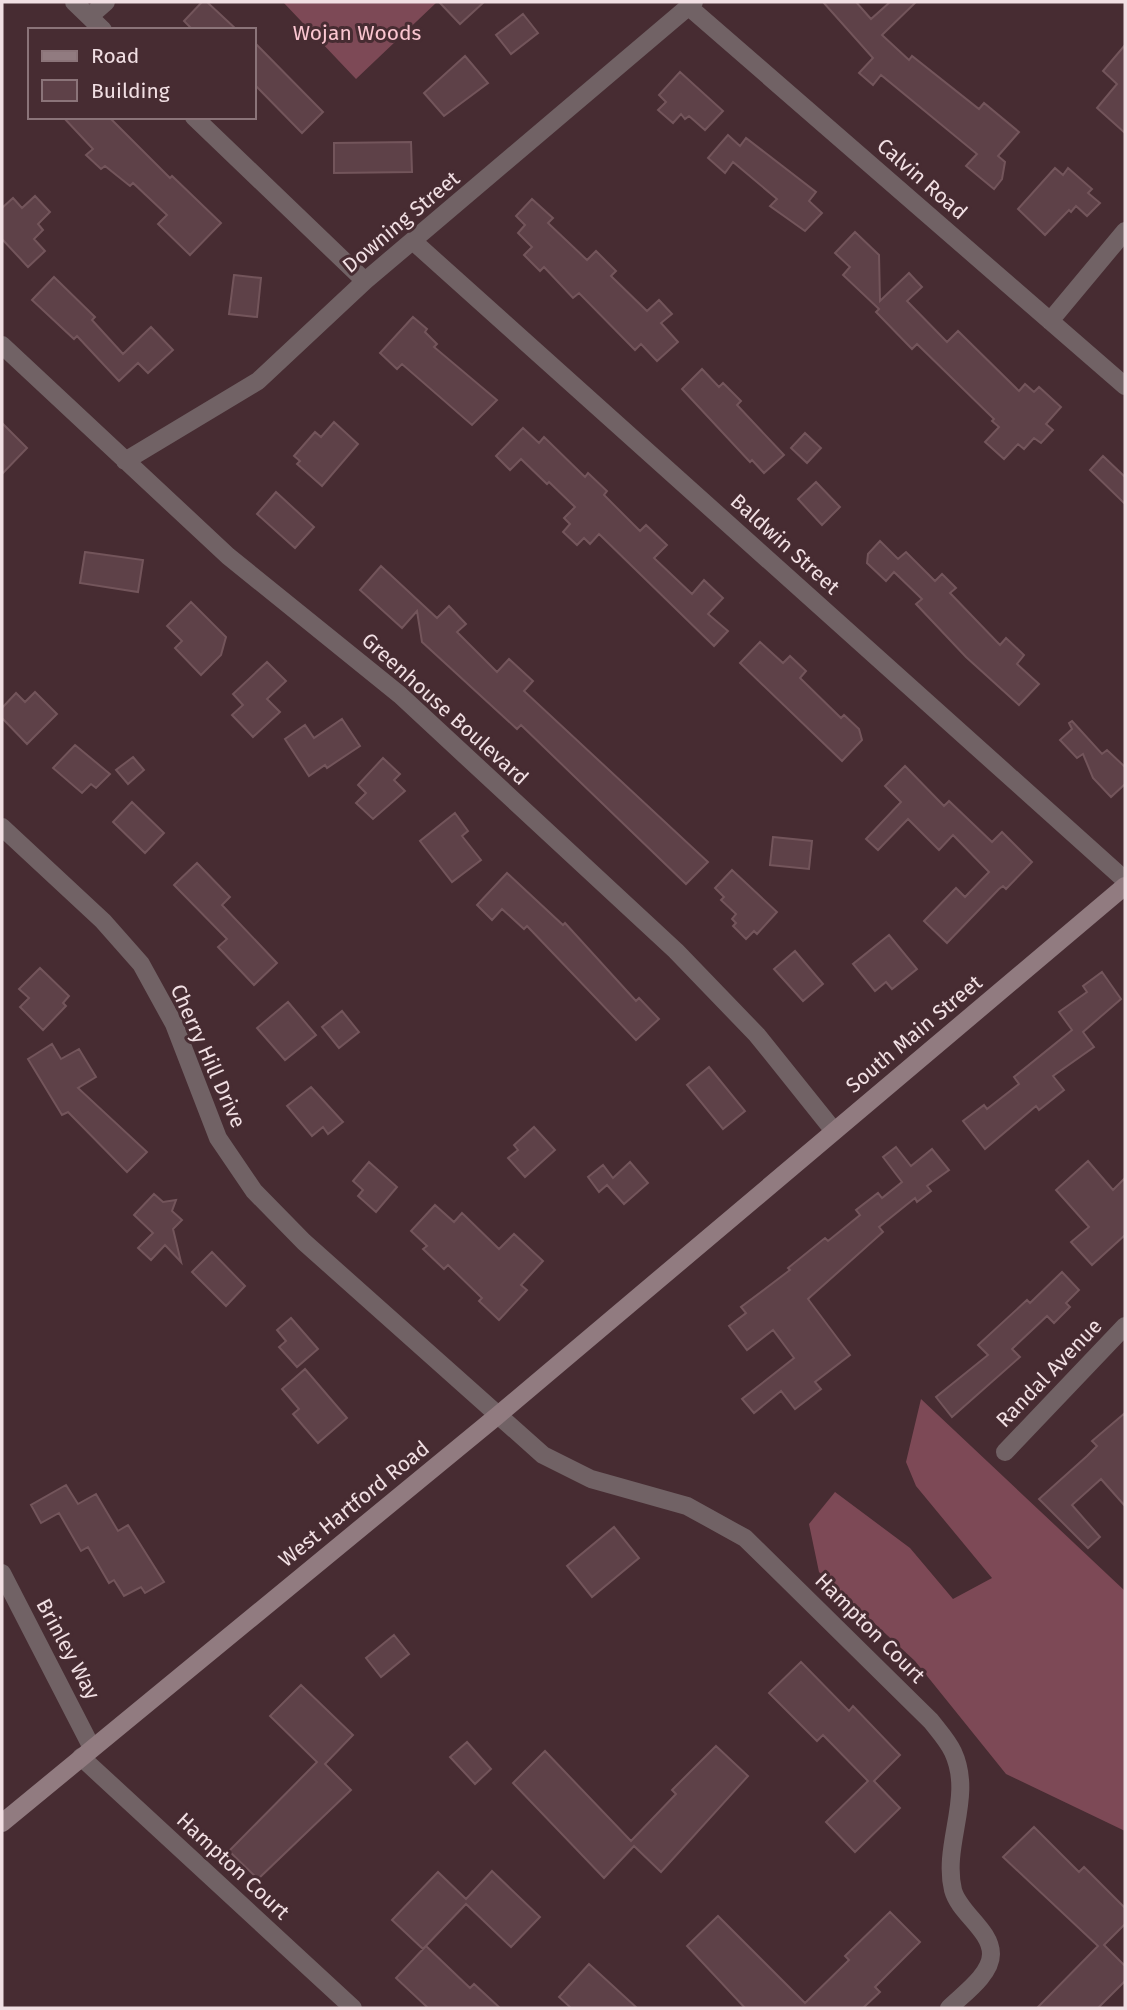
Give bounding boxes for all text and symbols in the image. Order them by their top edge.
park label: Wojan Woods [293,20,421,46]
legend [28,28,256,119]
text: Road [91,43,139,69]
text: Building [91,78,170,104]
street label: Calvin Road [871,133,973,225]
street label: Downing Street [337,165,465,279]
street label: Baldwin Street [725,488,845,600]
street label: Greenhouse Boulevard [356,627,534,791]
street label: South Main Street [841,969,988,1099]
street label: Cherry Hill Drive [165,980,251,1132]
street label: Randal Avenue [991,1313,1107,1433]
street label: West Hartford Road [274,1435,434,1573]
street label: Hampton Court [810,1568,931,1689]
street label: Brinley Way [31,1594,106,1704]
street label: Hampton Court [171,1807,295,1925]

